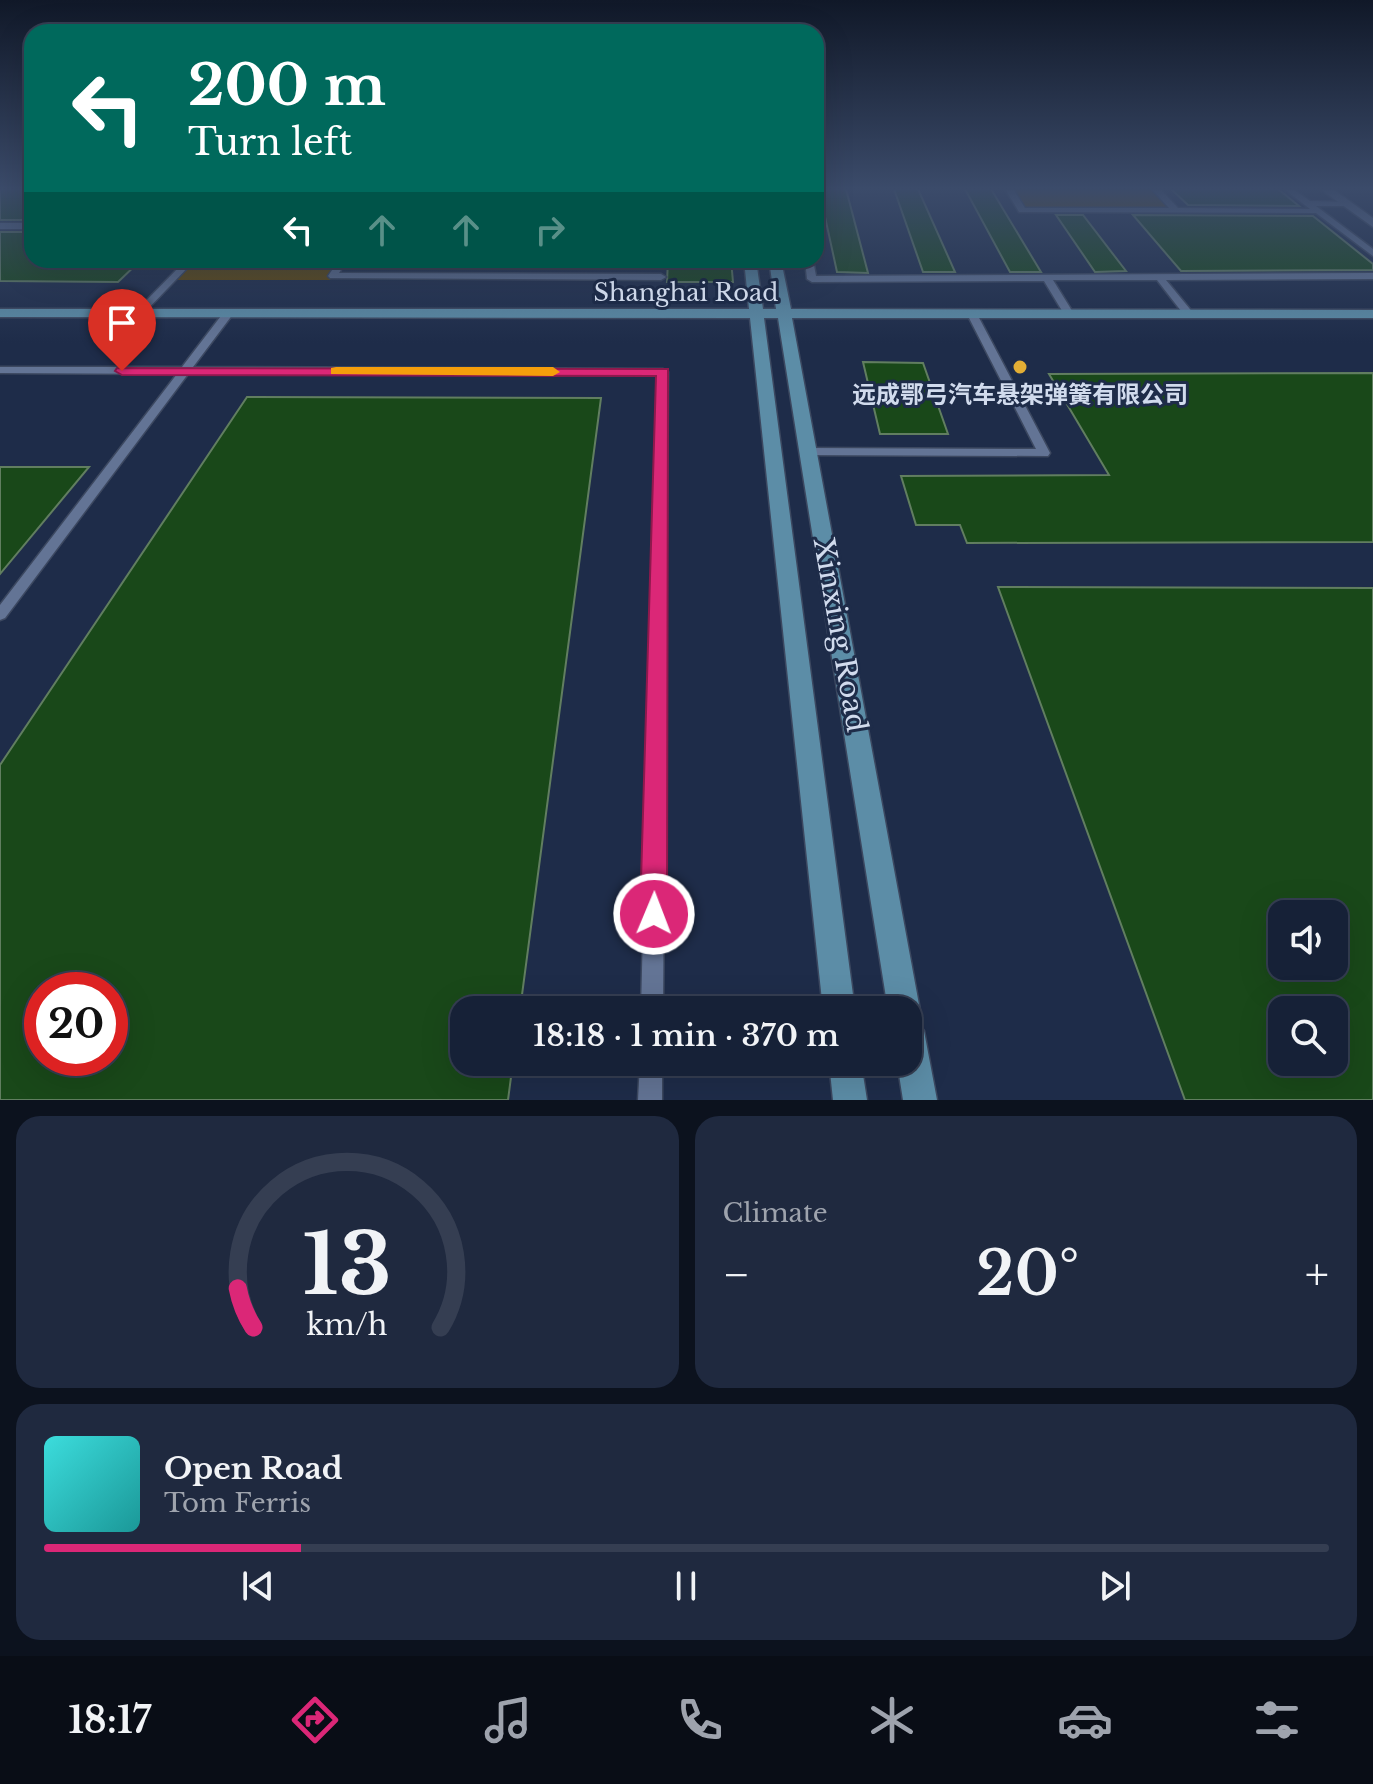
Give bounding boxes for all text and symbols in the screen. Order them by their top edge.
text: 200 m [188,51,386,120]
icon: left [56,56,160,160]
text: Turn left [188,120,352,165]
icon: left [276,208,320,252]
icon: ahead [360,208,404,252]
icon: ahead [444,208,488,252]
icon: right [528,208,572,252]
street label: Shanghai Road [594,278,778,307]
pin [88,289,156,371]
icon: arrive [100,301,144,345]
marker: 远成鄂弓汽车悬架弹簧有限公司 [1011,358,1029,376]
place label: 远成鄂弓汽车悬架弹簧有限公司 [852,380,1188,409]
street label: Xinxing Road [806,535,874,735]
position arrow [612,872,696,956]
map controls [1268,900,1348,1076]
button: sound [1268,900,1348,980]
speed limit sign: 20 [24,972,128,1076]
button: search [1268,996,1348,1076]
text: 18:18 · 1 min · 370 m [533,1017,839,1054]
text: Climate [723,1197,828,1229]
text: 13 [303,1213,392,1316]
text: 20° [976,1237,1079,1311]
text: − [723,1247,750,1302]
text: + [1305,1247,1329,1302]
text: km/h [307,1307,388,1343]
text: Open Road [164,1450,343,1487]
text: Tom Ferris [164,1487,311,1519]
icon: previous [236,1564,280,1608]
icon: pause [664,1564,708,1608]
icon: next [1093,1564,1137,1608]
icon: directions [287,1692,343,1748]
icon: music [480,1692,536,1748]
icon: phone [672,1692,728,1748]
icon: climate [864,1692,920,1748]
icon: car [1057,1692,1113,1748]
icon: filters [1249,1692,1305,1748]
text: 18:17 [68,1698,151,1743]

